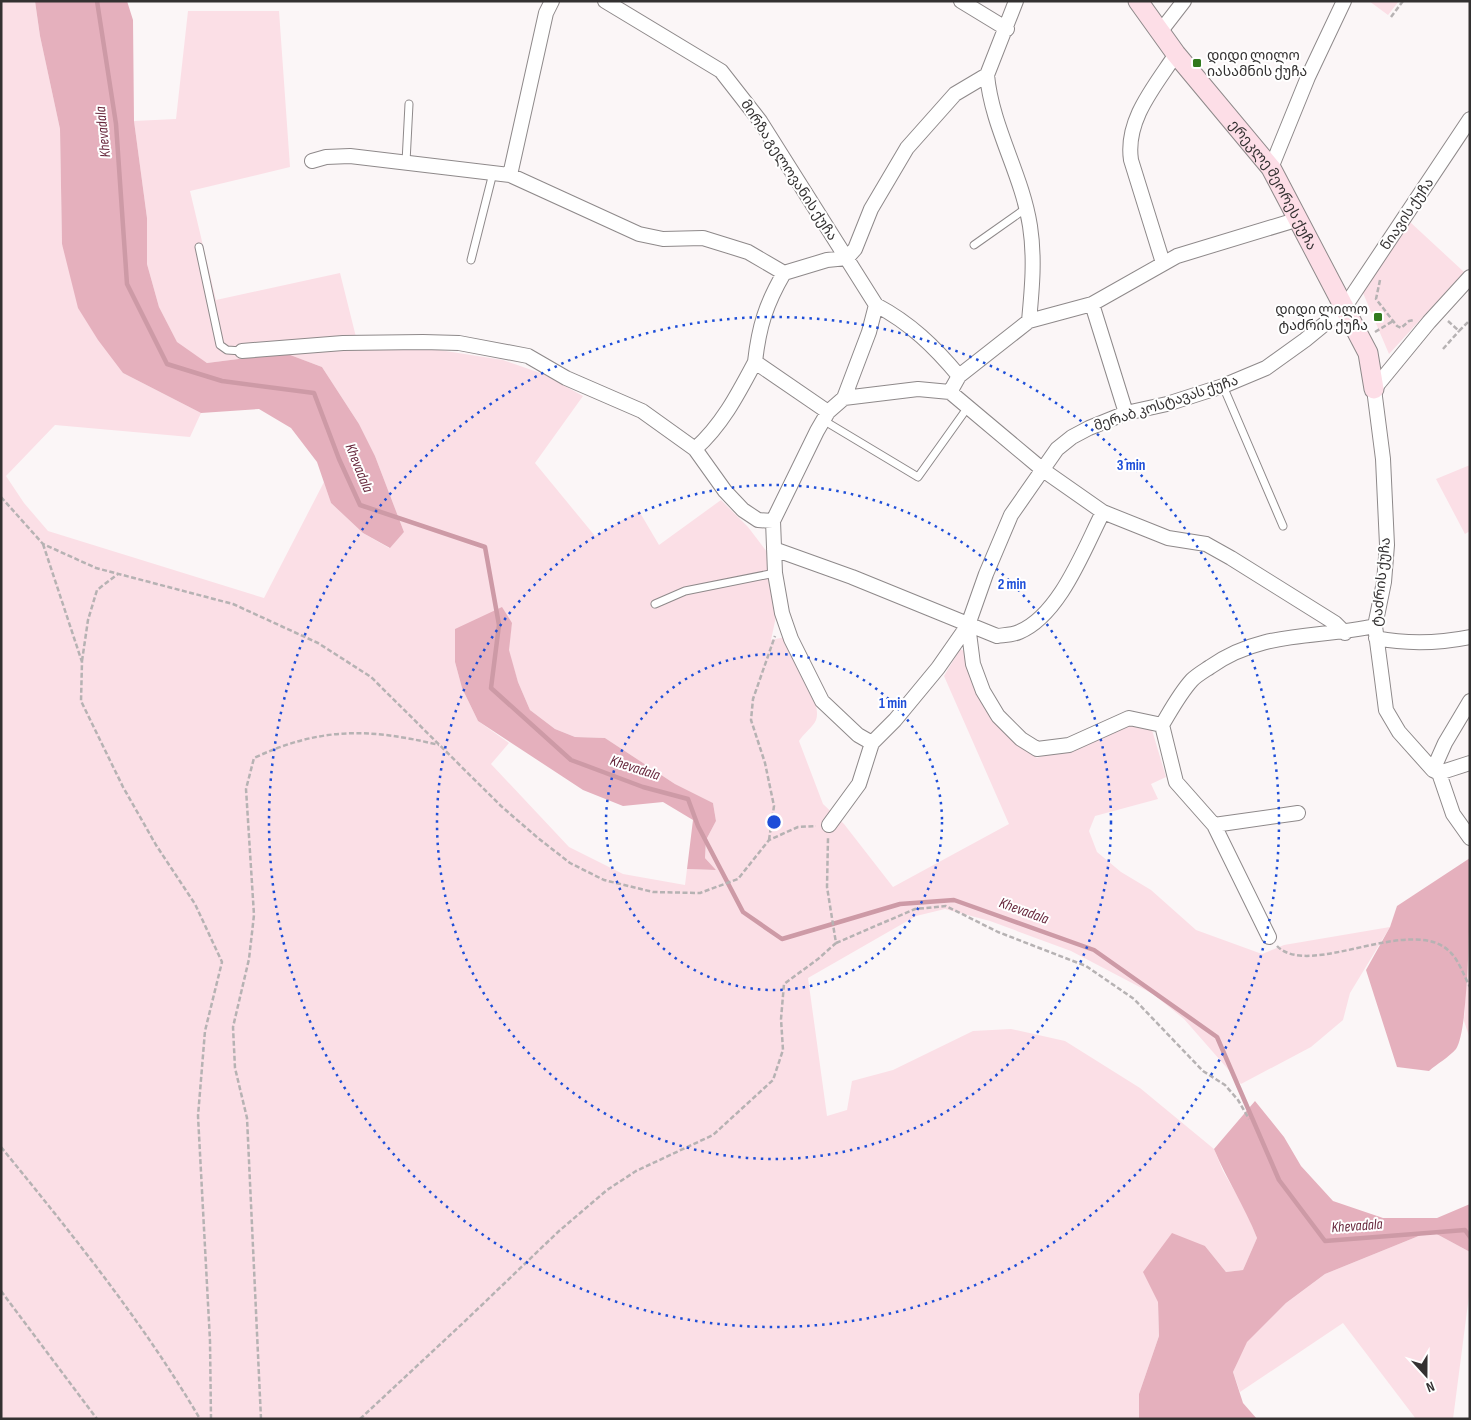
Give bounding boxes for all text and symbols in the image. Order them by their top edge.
place label: დიდი ლილო იასამნის ქუჩა [1207,47,1307,80]
marker: დიდი ლილო იასამნის ქუჩა [1191,57,1203,69]
street label: მირზა გელოვანის ქუჩა [737,96,841,244]
water label: Khevadala [91,105,115,159]
street label: ერეკლე მეორეს ქუჩა [1226,116,1321,253]
street label: ნიავის ქუჩა [1377,175,1437,253]
place label: დიდი ლილო ტაძრის ქუჩა [1275,301,1368,334]
marker: დიდი ლილო ტაძრის ქუჩა [1372,311,1384,323]
street label: მერაბ კოსტავას ქუჩა [1092,372,1240,434]
water label: Khevadala [341,441,377,495]
text: 3 min [1117,456,1145,475]
street label: ტაძრის ქუჩა [1368,537,1394,627]
text: 2 min [998,575,1026,594]
text: 1 min [879,694,907,713]
water label: Khevadala [608,751,662,785]
centre of rings [765,813,783,831]
water label: Khevadala [997,893,1051,929]
water label: Khevadala [1331,1215,1383,1237]
north arrow [1401,1350,1451,1400]
text: N [1424,1377,1437,1396]

